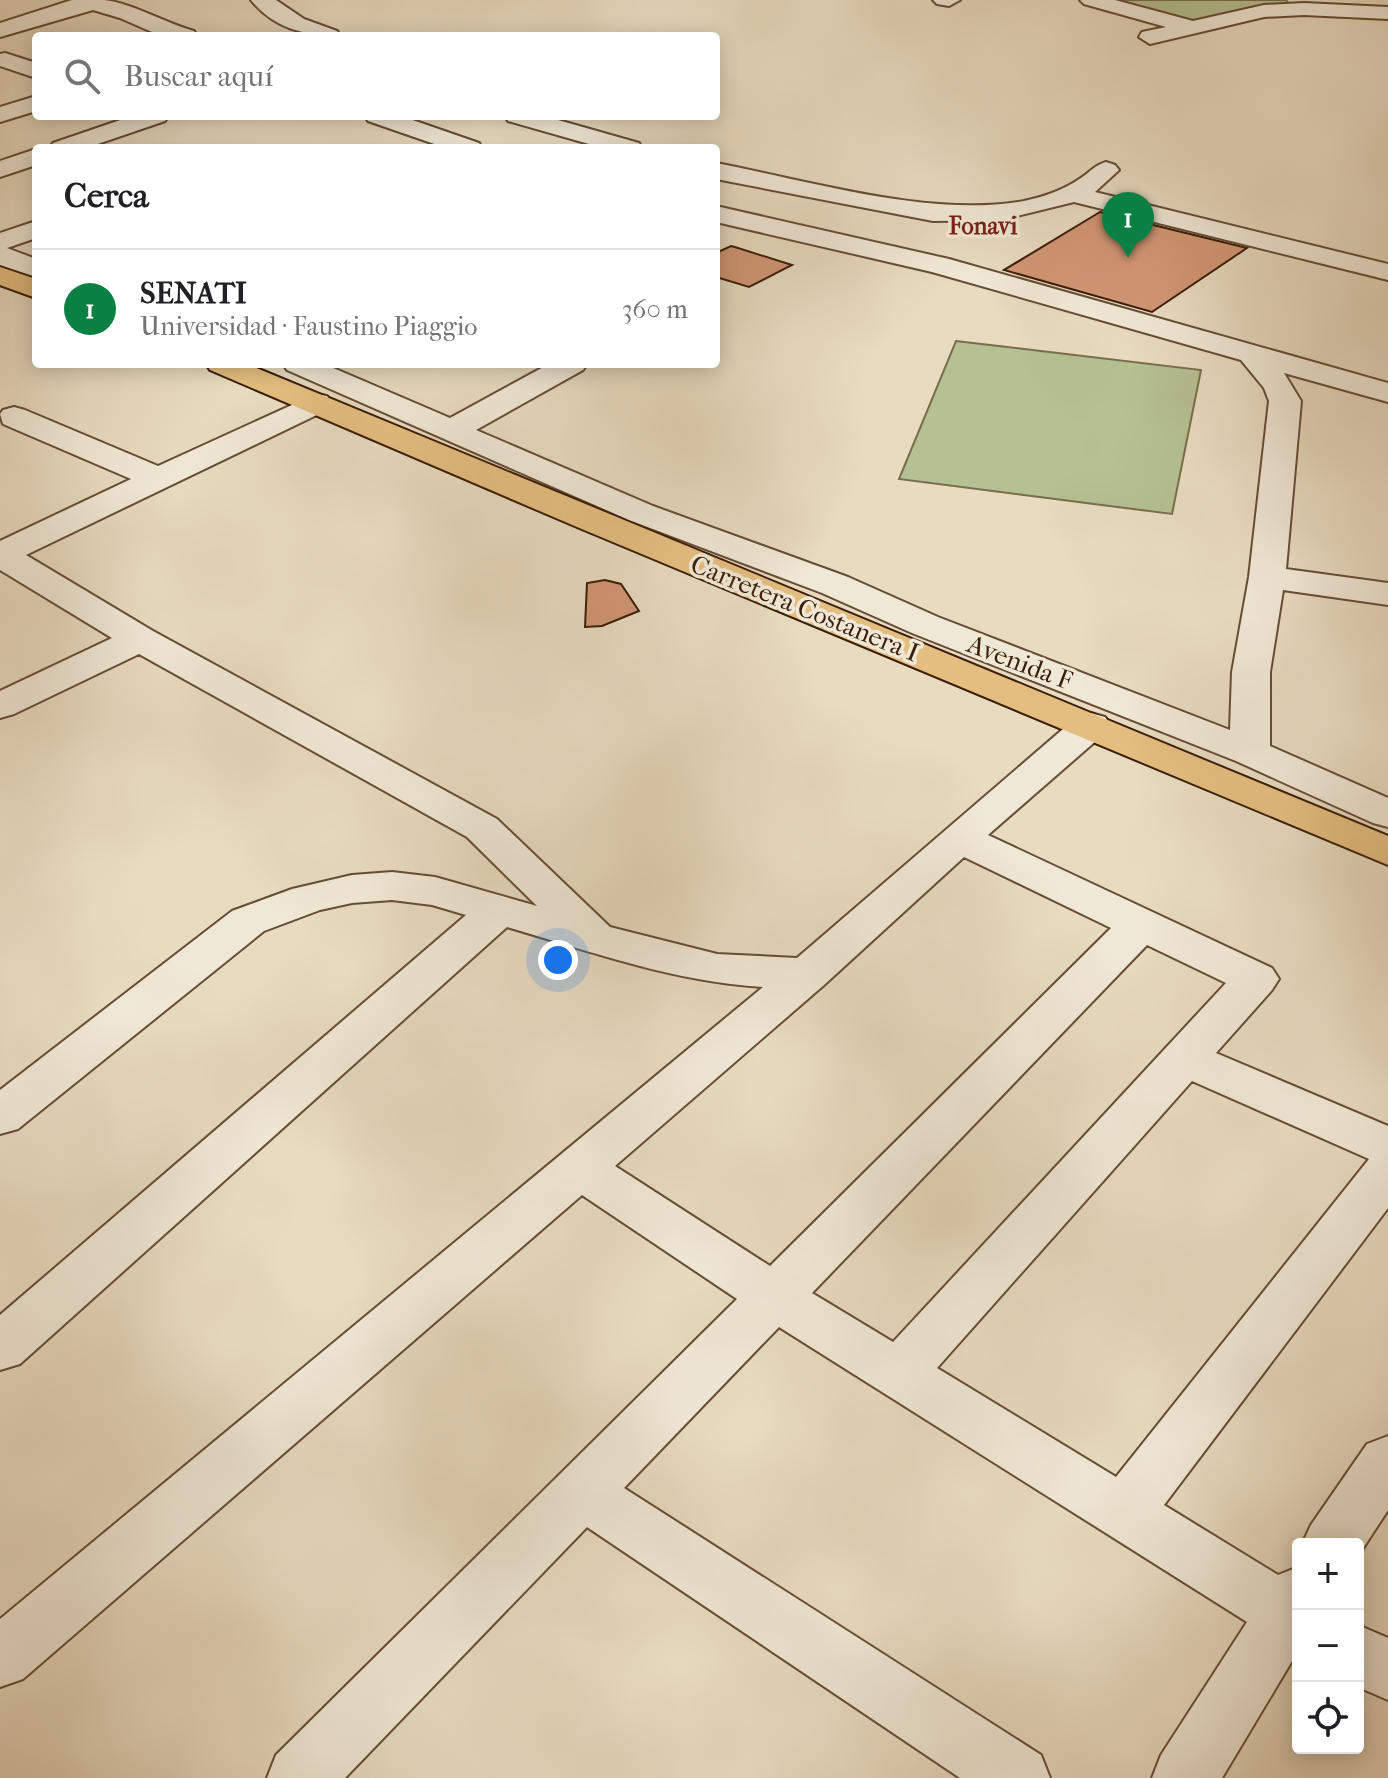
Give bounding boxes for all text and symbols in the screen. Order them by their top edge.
search box [32,32,720,120]
icon: search [60,54,104,98]
text: Buscar aquí [124,59,273,94]
text: Cerca [64,176,149,216]
pin: 1 [1102,192,1154,258]
district label: Fonavi [948,212,1018,240]
text: SENATI [140,276,247,311]
text: 1 [85,294,95,325]
text: 360 m [622,294,688,325]
text: Universidad · Faustino Piaggio [140,311,478,342]
street label: Carretera Costanera I [686,549,923,668]
street label: Avenida F [962,628,1077,697]
your location [538,940,578,980]
map controls [1292,1538,1364,1754]
button: + [1292,1538,1364,1610]
button: − [1292,1610,1364,1682]
button: locate [1292,1682,1364,1754]

